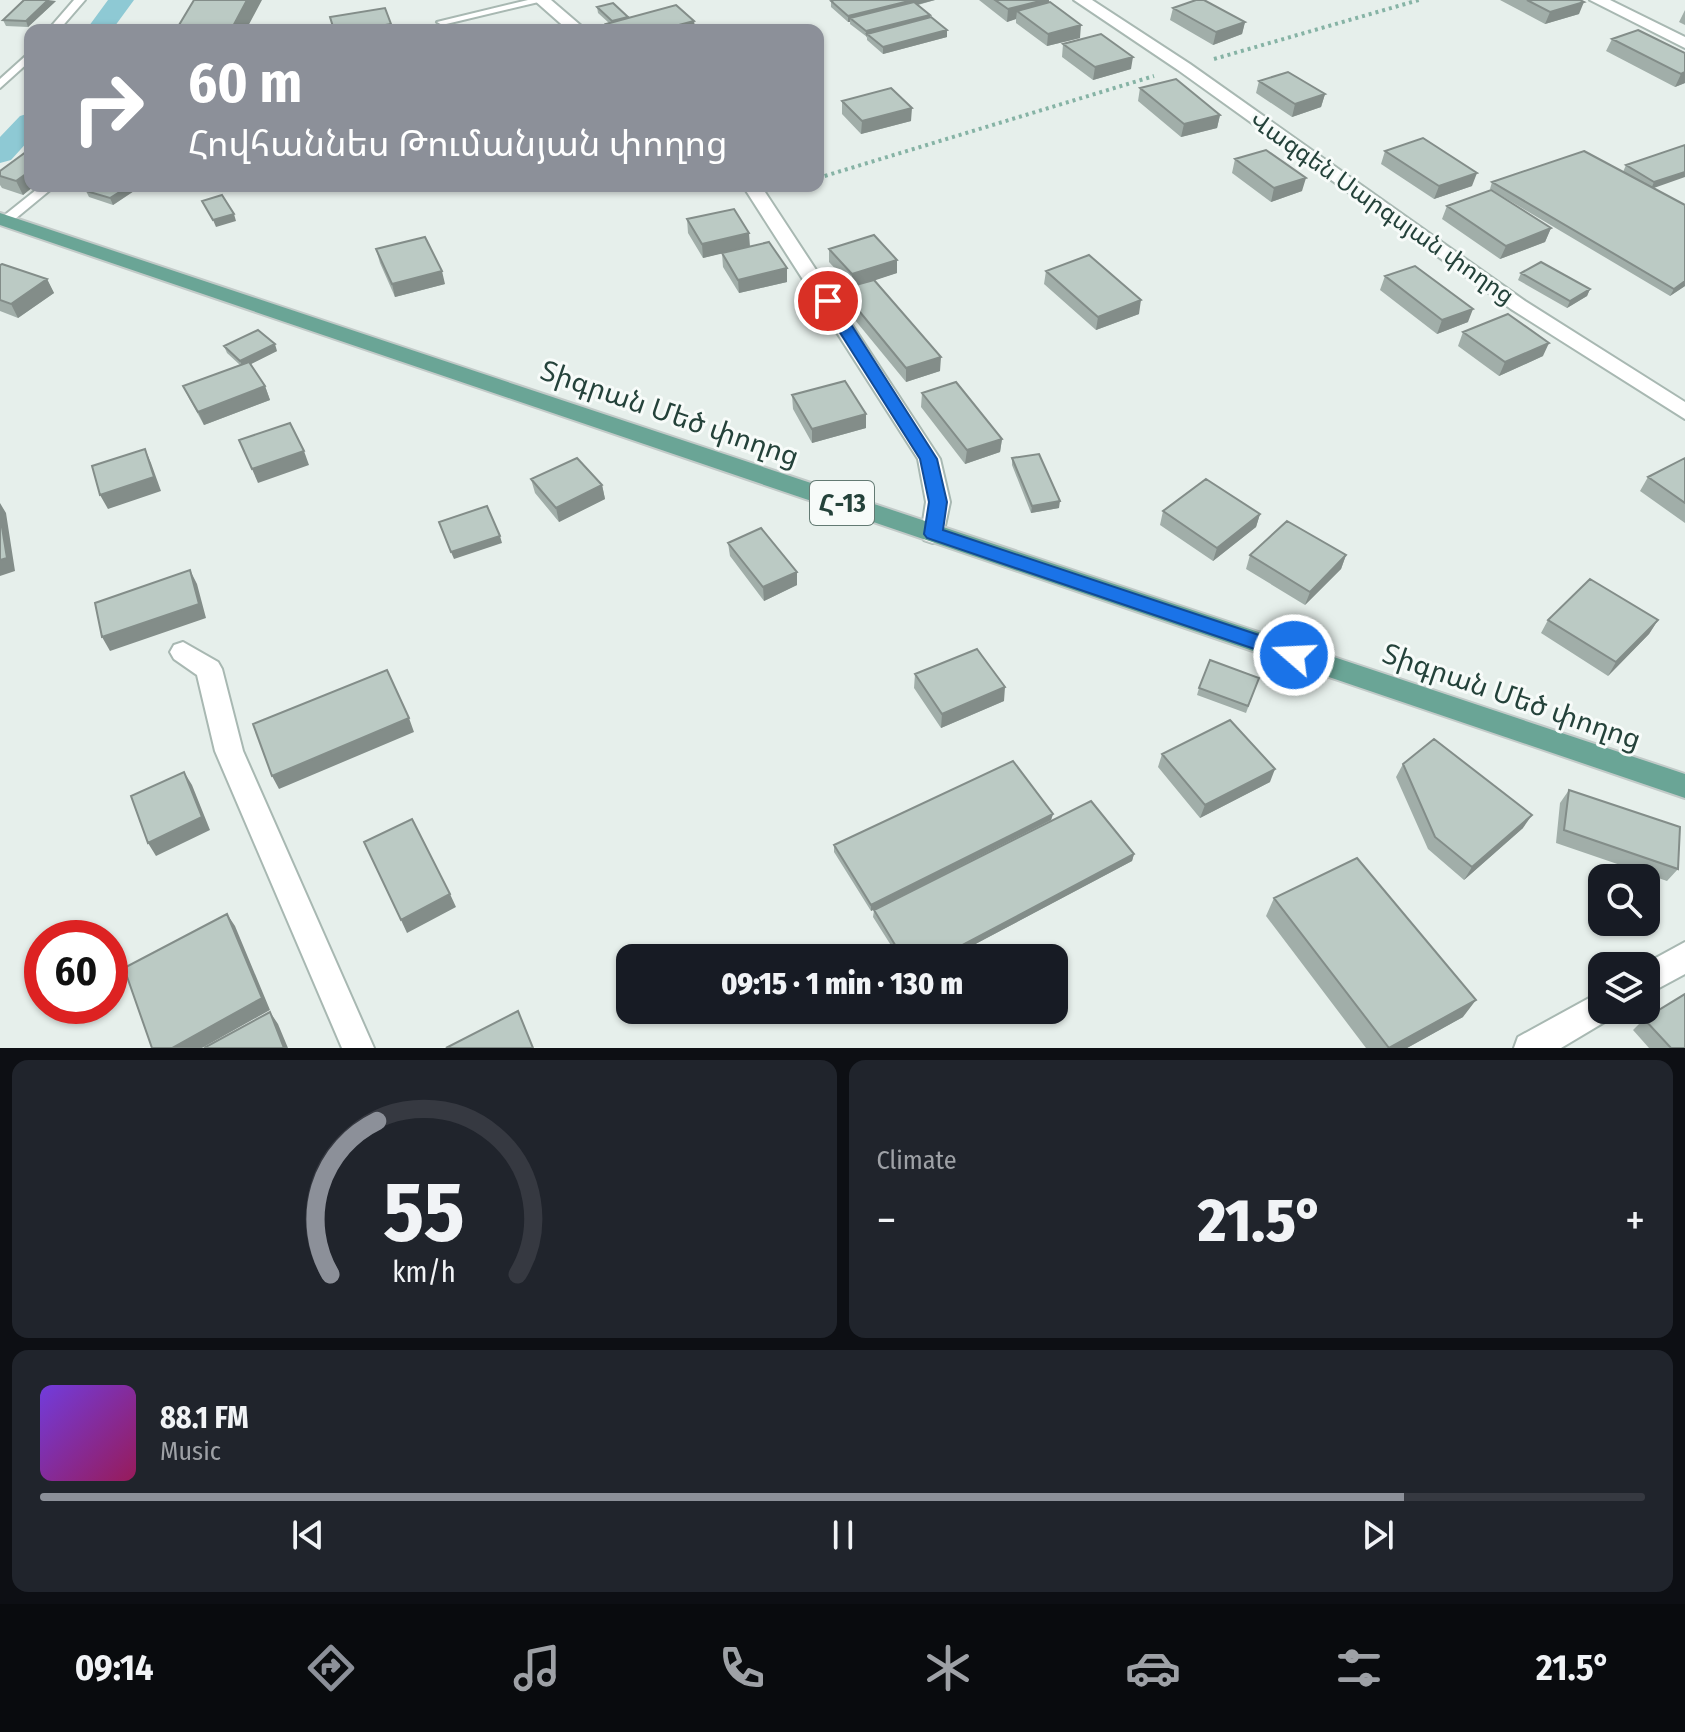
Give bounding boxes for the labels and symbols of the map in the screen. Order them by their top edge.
street label: Վազգեն Սարգսյան փողոց [1245,106,1519,310]
pin [794,267,862,335]
street label: Տիգրան Մեծ փողոց [536,354,803,473]
road number: Հ-13 [810,481,874,525]
position arrow [1252,613,1336,697]
street label: Տիգրան Մեծ փողոց [1378,637,1645,756]
speed limit sign: 60 [24,920,128,1024]

